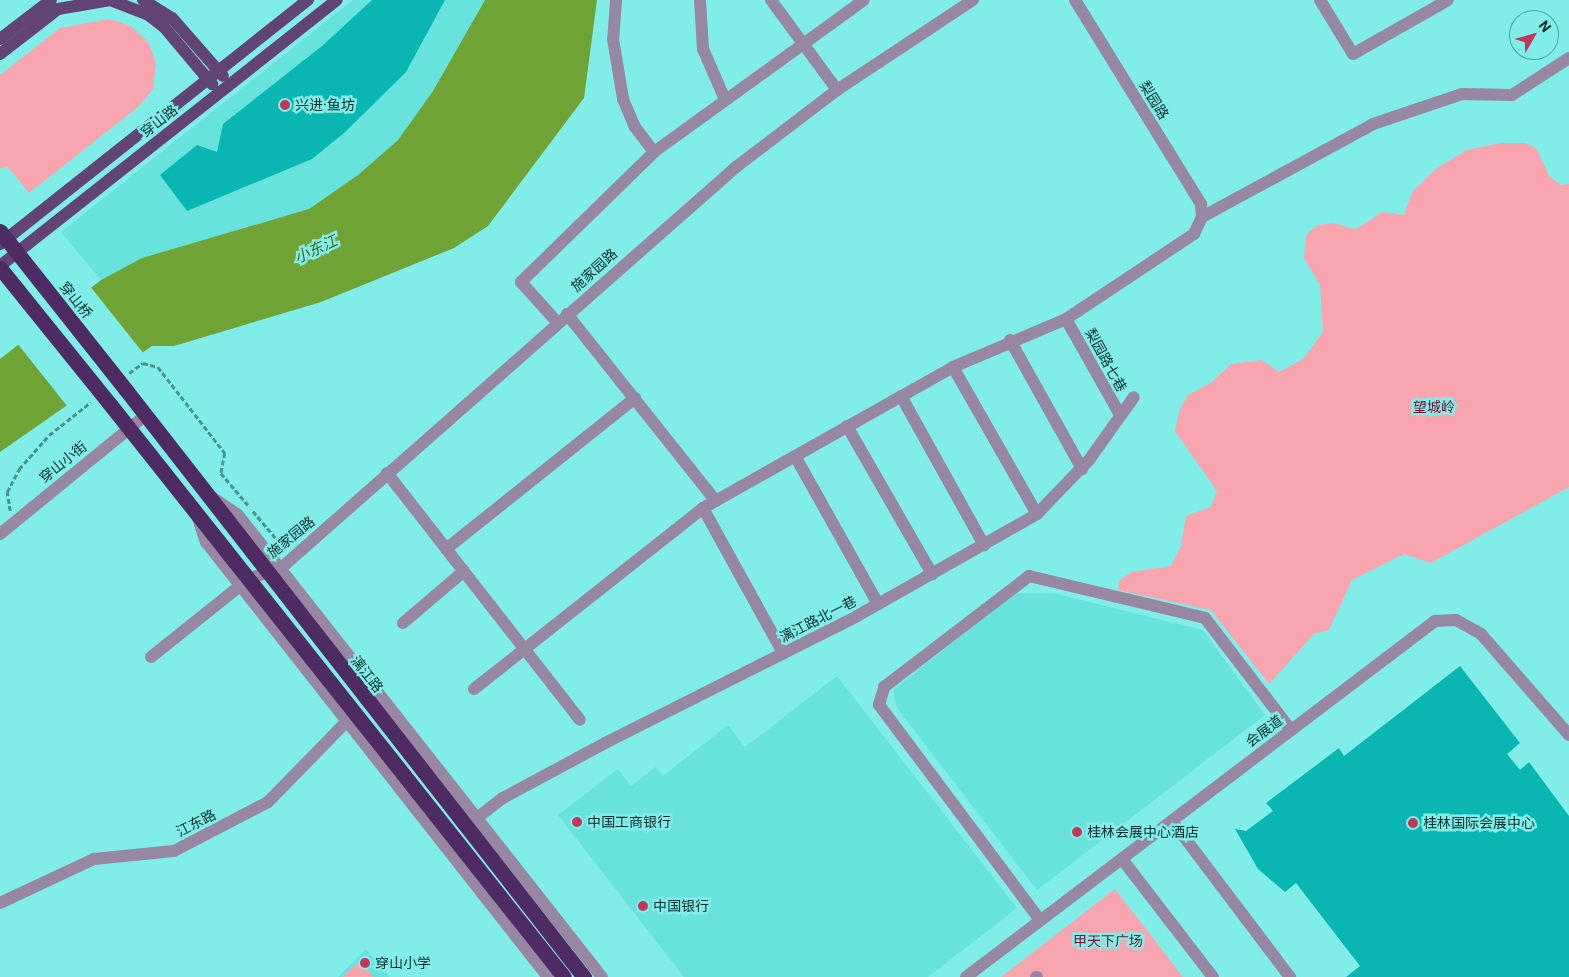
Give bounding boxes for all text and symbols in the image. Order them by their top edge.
north arrow [1509,10,1559,60]
text: N [1536,18,1554,35]
street label: 梨园路 [1136,78,1172,122]
place label: 兴进·鱼坊 [295,97,355,113]
marker: 兴进·鱼坊 [279,99,291,111]
street label: 穿山路 [137,101,181,141]
water label: 小东江 [292,232,340,268]
street label: 施家园路 [568,245,620,295]
street label: 穿山桥 [56,278,96,322]
street label: 梨园路七巷 [1082,325,1130,395]
park label: 望城岭 [1413,399,1455,415]
street label: 穿山小街 [36,438,90,486]
street label: 施家园路 [264,513,318,561]
street label: 漓江路北一巷 [777,592,859,646]
street label: 漓江路 [347,652,387,696]
street label: 会展道 [1242,712,1286,750]
street label: 江东路 [173,806,219,840]
place label: 中国工商银行 [587,814,671,830]
place label: 桂林国际会展中心 [1423,815,1535,831]
marker: 中国工商银行 [571,816,583,828]
marker: 桂林国际会展中心 [1407,817,1419,829]
place label: 桂林会展中心酒店 [1087,824,1199,840]
marker: 桂林会展中心酒店 [1071,826,1083,838]
place label: 中国银行 [653,898,709,914]
marker: 中国银行 [637,900,649,912]
park label: 甲天下广场 [1073,933,1143,949]
place label: 穿山小学 [375,955,431,971]
marker: 穿山小学 [359,957,371,969]

